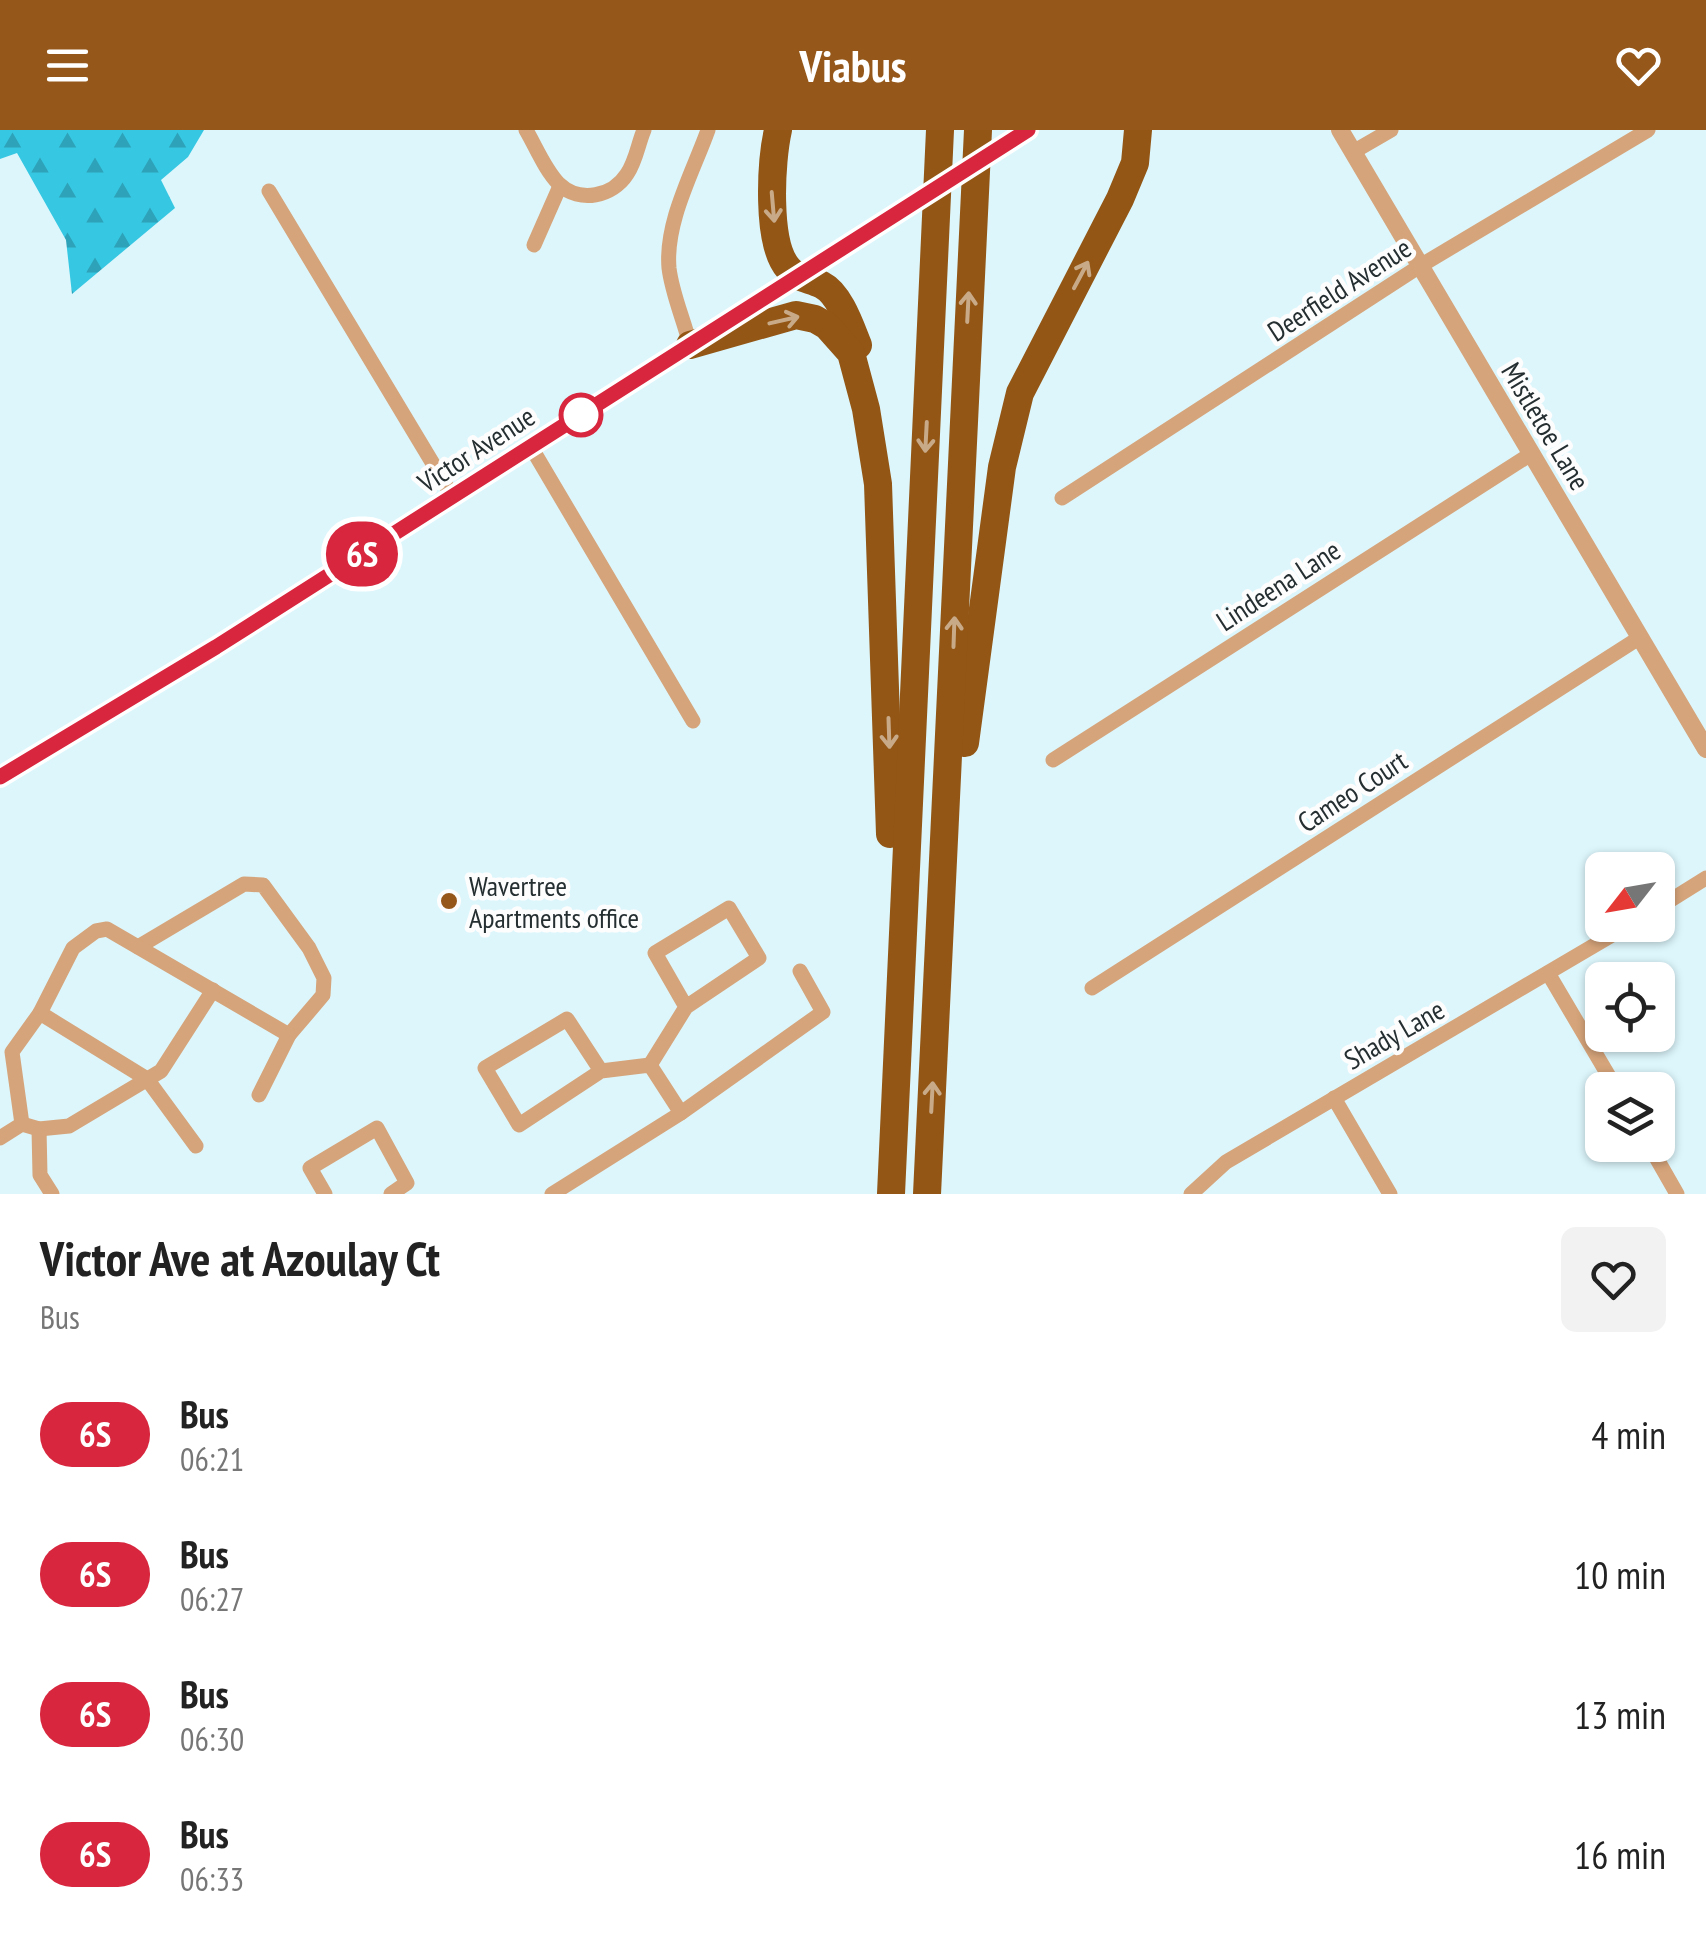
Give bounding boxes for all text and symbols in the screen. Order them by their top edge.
text: Viabus [799,36,907,94]
icon: menu [40,38,95,93]
icon: heart [1611,38,1666,93]
one-way arrow [764,190,783,222]
street label: Deerfield Avenue [1260,229,1418,349]
one-way arrow [1071,260,1091,290]
one-way arrow [959,292,978,324]
one-way arrow [768,310,800,328]
street label: Mistletoe Lane [1493,355,1599,497]
unlabelled marker [560,394,602,436]
street label: Victor Avenue [410,397,542,501]
one-way arrow [916,421,935,453]
line badge: 6S [317,522,407,586]
text: 6S [346,531,378,577]
street label: Lindeena Lane [1209,531,1347,639]
one-way arrow [945,617,964,649]
one-way arrow [879,716,898,748]
street label: Cameo Court [1290,742,1414,840]
north arrow [1585,852,1675,942]
map controls [1585,852,1675,1162]
place label: Wavertree Apartments office [469,867,639,936]
marker: Wavertree Apartments office [438,890,460,912]
button: locate [1585,962,1675,1052]
street label: Shady Lane [1337,991,1451,1077]
button: layers [1585,1072,1675,1162]
one-way arrow [923,1081,942,1113]
text: Victor Ave at Azoulay Ct [40,1227,440,1289]
button: heart [1561,1227,1666,1332]
text: Bus [40,1296,80,1338]
text: Bus [180,1389,229,1438]
text: 4 min [1591,1410,1666,1459]
text: 6S [79,1411,111,1457]
text: 06:21 [180,1438,244,1480]
text: Bus [180,1529,229,1578]
text: 10 min [1574,1550,1666,1599]
text: 6S [79,1551,111,1597]
text: 06:27 [180,1578,244,1620]
text: Bus [180,1669,229,1718]
text: 13 min [1574,1690,1666,1739]
text: 6S [79,1691,111,1737]
text: 06:30 [180,1718,244,1760]
text: Bus [180,1809,229,1858]
text: 16 min [1574,1830,1666,1879]
text: 6S [79,1831,111,1877]
text: 06:33 [180,1858,244,1900]

